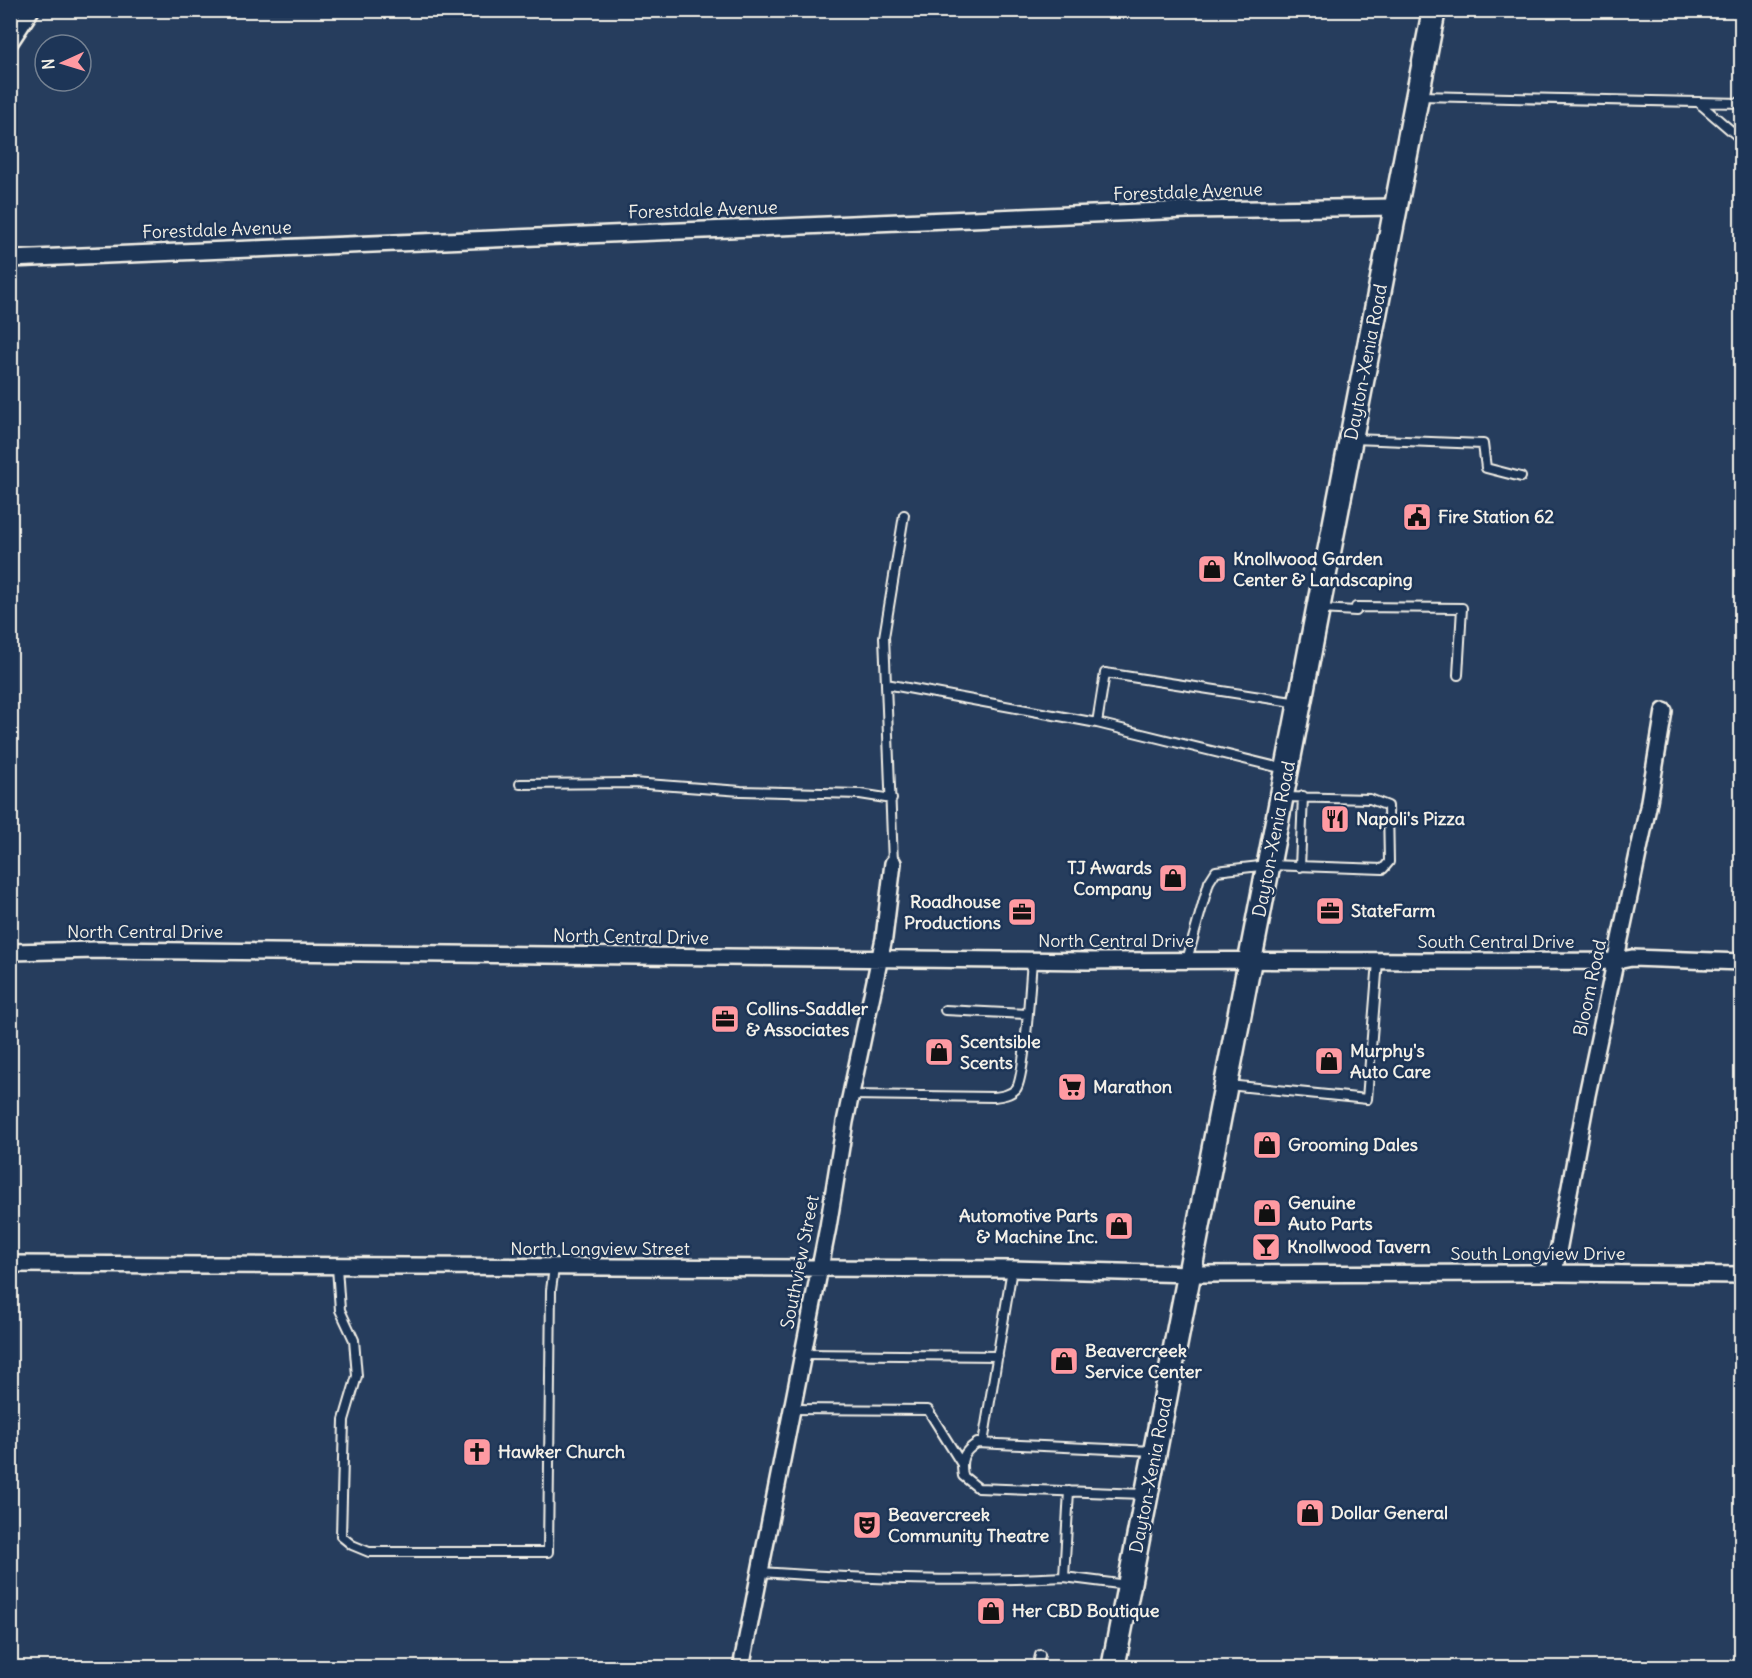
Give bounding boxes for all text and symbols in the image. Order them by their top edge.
north arrow [33,33,93,93]
text: N [38,58,58,70]
street label: Forestdale Avenue [1113,177,1263,206]
street label: Forestdale Avenue [628,195,778,224]
street label: Forestdale Avenue [142,215,292,244]
street label: Dayton-Xenia Road [1339,281,1392,442]
public building icon: Fire Station 62 [1401,501,1433,533]
place label: Fire Station 62 [1438,505,1554,528]
place label: Knollwood Garden Center & Landscaping [1233,547,1413,591]
shop icon: Knollwood Garden Center & Landscaping [1196,553,1228,585]
street label: Dayton-Xenia Road [1247,758,1300,919]
restaurant icon: Napoli's Pizza [1319,803,1351,835]
place label: Napoli's Pizza [1356,807,1465,830]
place label: TJ Awards Company [1067,856,1152,900]
shop icon: TJ Awards Company [1157,862,1189,894]
place label: Roadhouse Productions [904,890,1001,934]
office icon: StateFarm [1314,895,1346,927]
office icon: Roadhouse Productions [1006,896,1038,928]
place label: StateFarm [1351,899,1436,922]
street label: North Central Drive [67,920,223,943]
street label: North Central Drive [553,924,709,949]
street label: North Central Drive [1038,929,1194,952]
street label: South Central Drive [1417,930,1575,953]
street label: Bloom Road [1568,937,1611,1038]
place label: Collins-Saddler & Associates [746,997,869,1041]
office icon: Collins-Saddler & Associates [709,1003,741,1035]
place label: Scentsible Scents [960,1030,1041,1074]
shop icon: Scentsible Scents [923,1036,955,1068]
place label: Murphy's Auto Care [1350,1039,1431,1083]
shop icon: Murphy's Auto Care [1313,1045,1345,1077]
supermarket icon: Marathon [1056,1071,1088,1103]
place label: Marathon [1093,1075,1173,1098]
shop icon: Grooming Dales [1251,1129,1283,1161]
place label: Grooming Dales [1288,1133,1418,1156]
place label: Genuine Auto Parts [1288,1191,1373,1235]
street label: Southview Street [775,1193,824,1331]
shop icon: Genuine Auto Parts [1251,1197,1283,1229]
place label: Automotive Parts & Machine Inc. [959,1204,1098,1248]
shop icon: Automotive Parts & Machine Inc. [1103,1210,1135,1242]
bar icon: Knollwood Tavern [1250,1231,1282,1263]
place label: Knollwood Tavern [1287,1235,1431,1258]
street label: North Longview Street [510,1237,690,1260]
street label: South Longview Drive [1451,1242,1626,1265]
place label: Beavercreek Service Center [1085,1339,1203,1383]
shop icon: Beavercreek Service Center [1048,1345,1080,1377]
street label: Dayton-Xenia Road [1124,1394,1177,1555]
church icon: Hawker Church [461,1436,493,1468]
place label: Hawker Church [498,1440,626,1463]
shop icon: Dollar General [1294,1497,1326,1529]
place label: Dollar General [1331,1501,1448,1524]
place label: Beavercreek Community Theatre [888,1503,1049,1547]
theatre icon: Beavercreek Community Theatre [851,1509,883,1541]
shop icon: Her CBD Boutique [975,1595,1007,1627]
place label: Her CBD Boutique [1012,1599,1160,1622]

